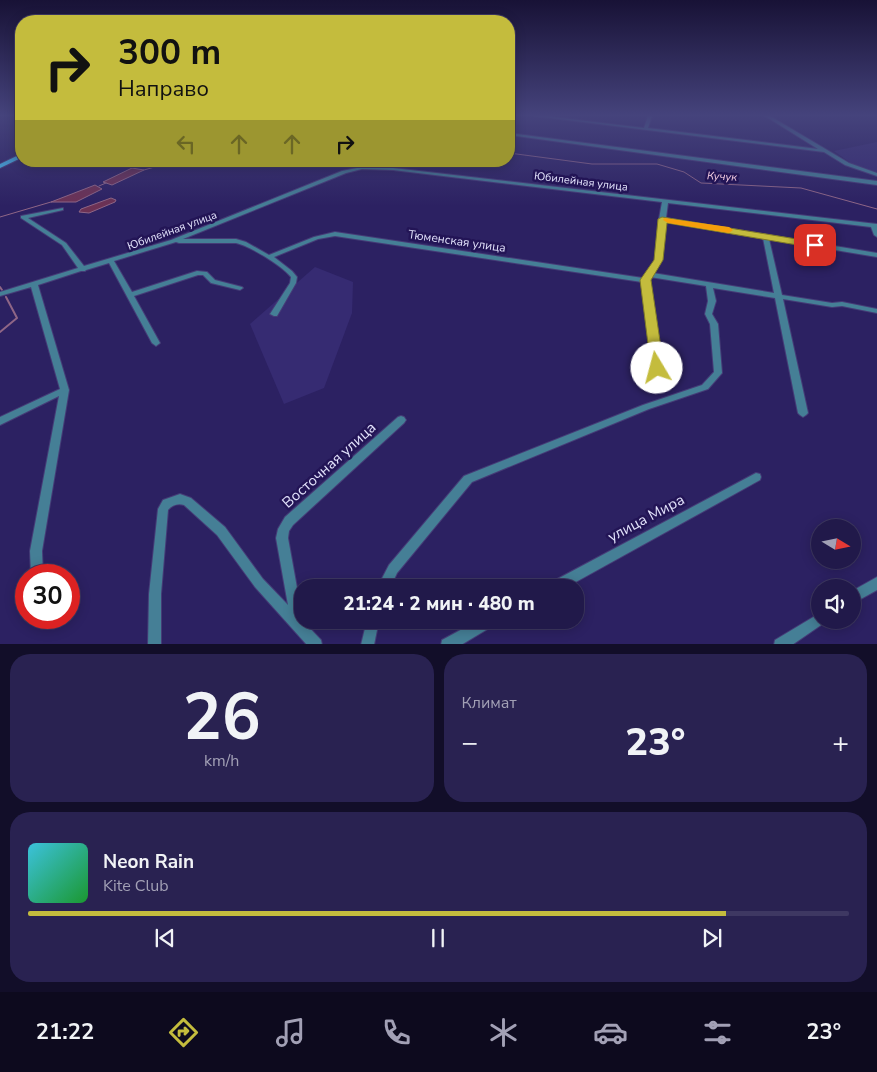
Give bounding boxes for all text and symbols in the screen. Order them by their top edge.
text: 300 m [118,29,221,76]
icon: right [35,35,100,100]
text: Направо [118,74,209,104]
icon: left [172,130,200,158]
icon: ahead [225,130,253,158]
icon: ahead [278,130,306,158]
icon: right [331,130,359,158]
street label: Юбилейная улица [533,168,629,195]
water label: Кучук [707,168,738,185]
street label: Юбилейная улица [125,207,219,254]
pin [794,224,836,266]
street label: Тюменская улица [407,226,507,256]
icon: arrive [801,231,829,259]
position arrow [630,341,682,393]
street label: Восточная улица [278,417,380,513]
street label: улица Мира [604,489,688,547]
north arrow [811,519,861,569]
map controls [811,519,861,629]
speed limit sign: 30 [15,564,80,629]
button: sound [811,579,861,629]
text: 21:24 · 2 мин · 480 m [343,591,535,617]
text: 26 [183,673,261,762]
text: Климат [462,692,517,714]
text: 23° [625,717,685,768]
text: − [462,724,478,762]
text: + [832,724,849,762]
text: km/h [204,750,239,772]
text: Neon Rain [103,849,194,875]
text: Kite Club [103,875,169,897]
icon: previous [151,924,179,952]
icon: pause [424,924,452,952]
icon: next [698,924,726,952]
icon: directions [166,1015,201,1050]
icon: music [273,1015,308,1050]
icon: phone [379,1015,414,1050]
icon: climate [486,1015,521,1050]
icon: car [593,1015,628,1050]
icon: filters [700,1015,735,1050]
text: 21:22 [36,1017,94,1047]
text: 23° [806,1017,841,1047]

